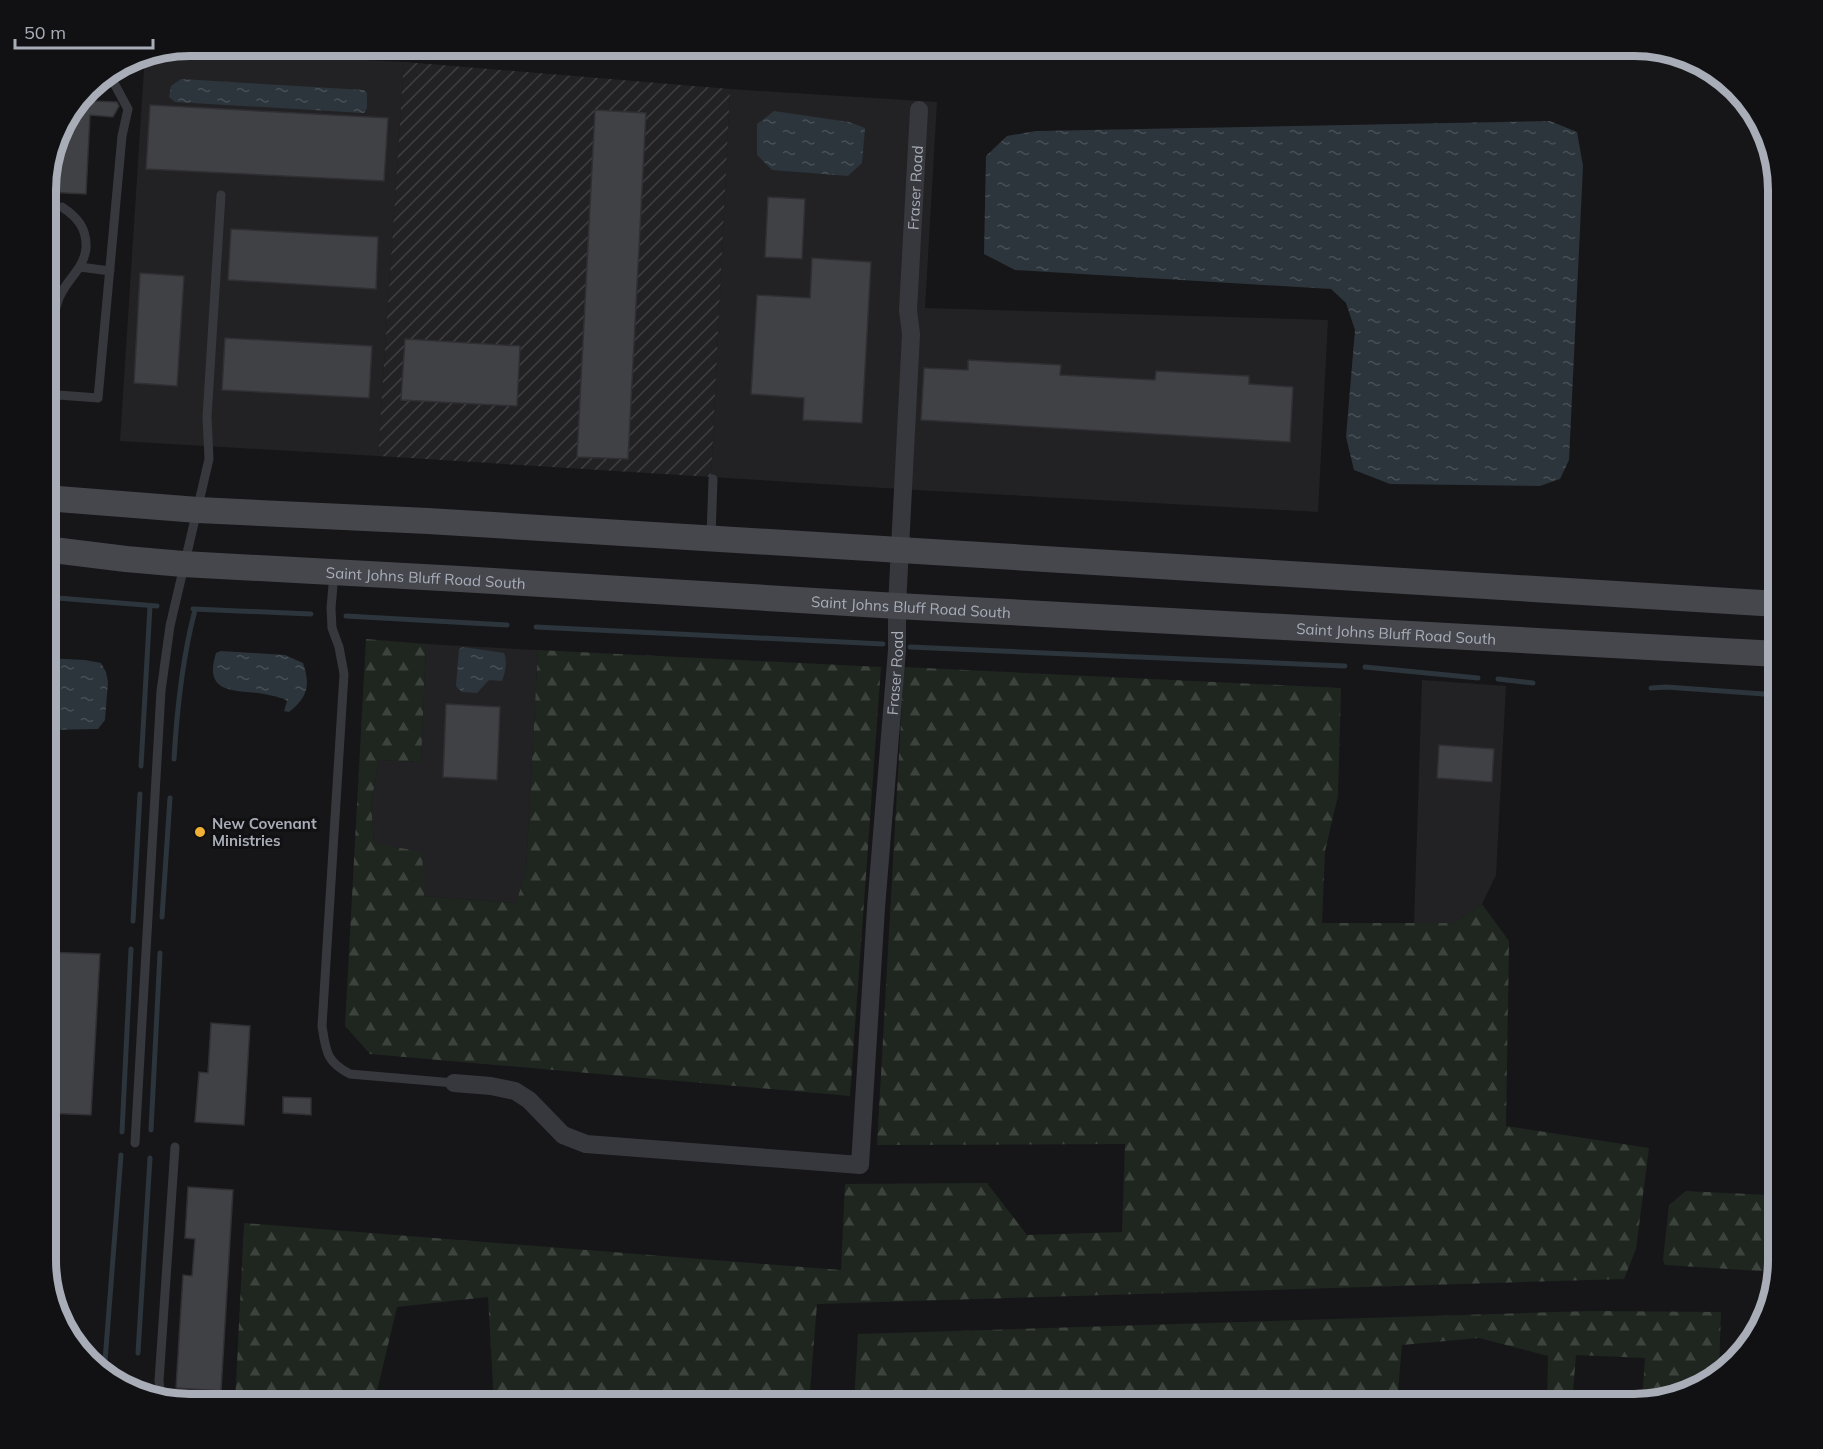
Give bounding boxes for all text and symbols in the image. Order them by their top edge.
scale bar [15,12,153,50]
text: 50 m [24,21,66,44]
street label: Fraser Road [903,145,927,230]
street label: Saint Johns Bluff Road South [325,562,526,593]
street label: Saint Johns Bluff Road South [810,591,1011,622]
street label: Saint Johns Bluff Road South [1296,618,1497,648]
street label: Fraser Road [882,631,907,716]
place label: New Covenant Ministries [212,814,317,850]
marker: New Covenant Ministries [193,825,207,839]

